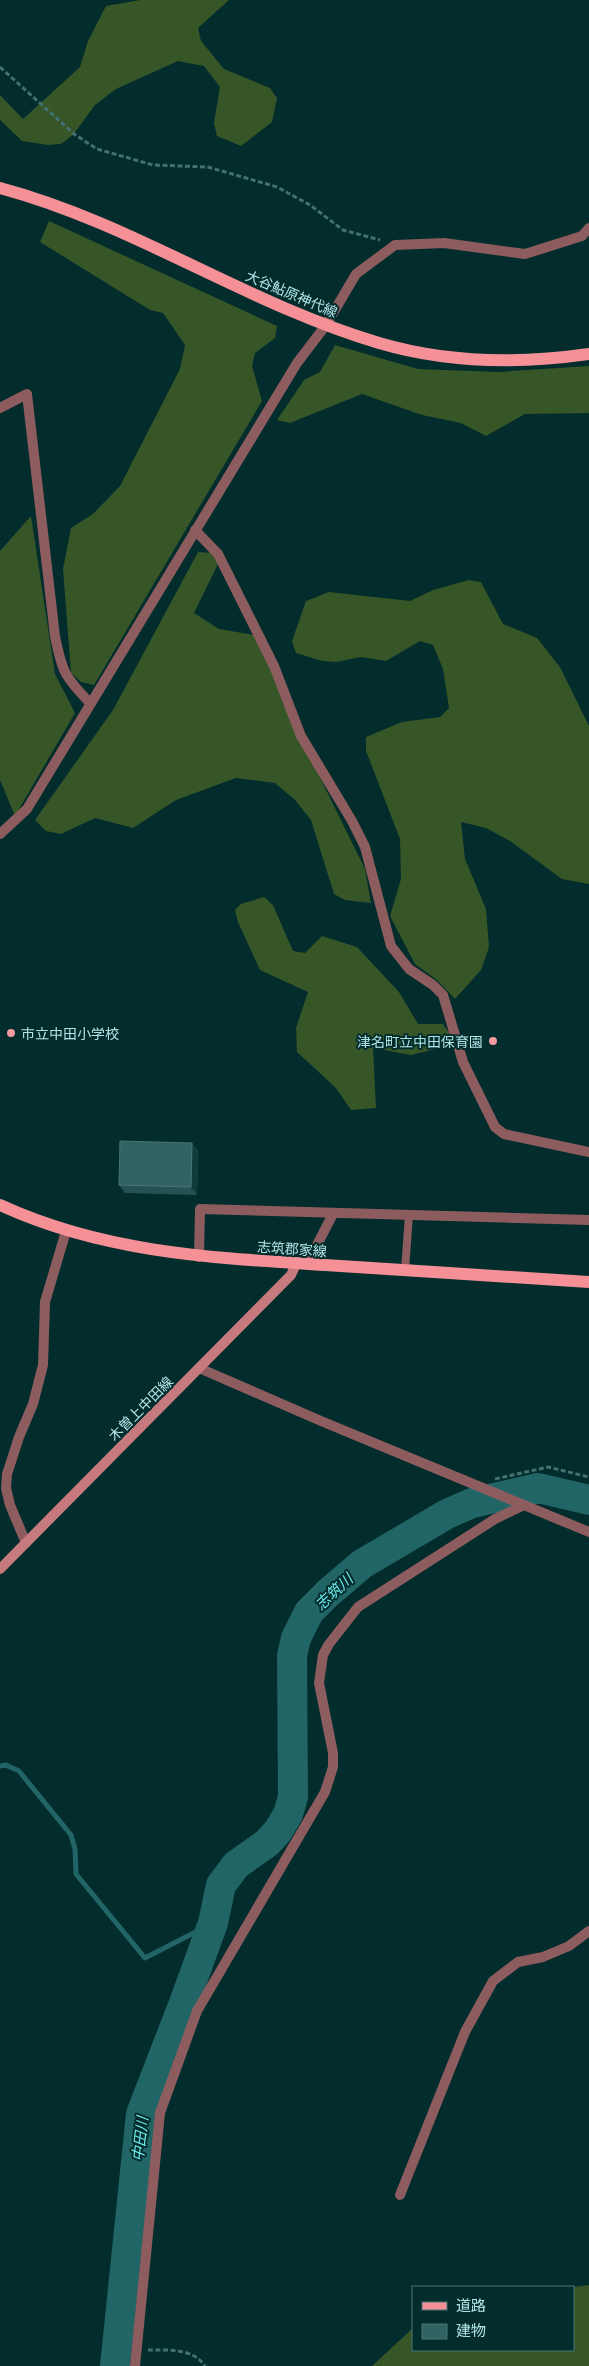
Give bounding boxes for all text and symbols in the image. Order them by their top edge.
street label: 大谷鮎原神代線 [243,265,341,321]
place label: 市立中田小学校 [21,1023,119,1043]
marker: 市立中田小学校 [5,1027,17,1039]
place label: 津名町立中田保育園 [357,1031,483,1051]
marker: 津名町立中田保育園 [487,1035,499,1047]
street label: 志筑郡家線 [256,1236,328,1260]
street label: 木曽上中田線 [103,1371,177,1445]
water label: 志筑川 [309,1567,358,1614]
water label: 中田川 [126,2113,152,2163]
legend [412,2286,574,2351]
text: 道路 [456,2294,486,2315]
text: 建物 [456,2319,486,2340]

